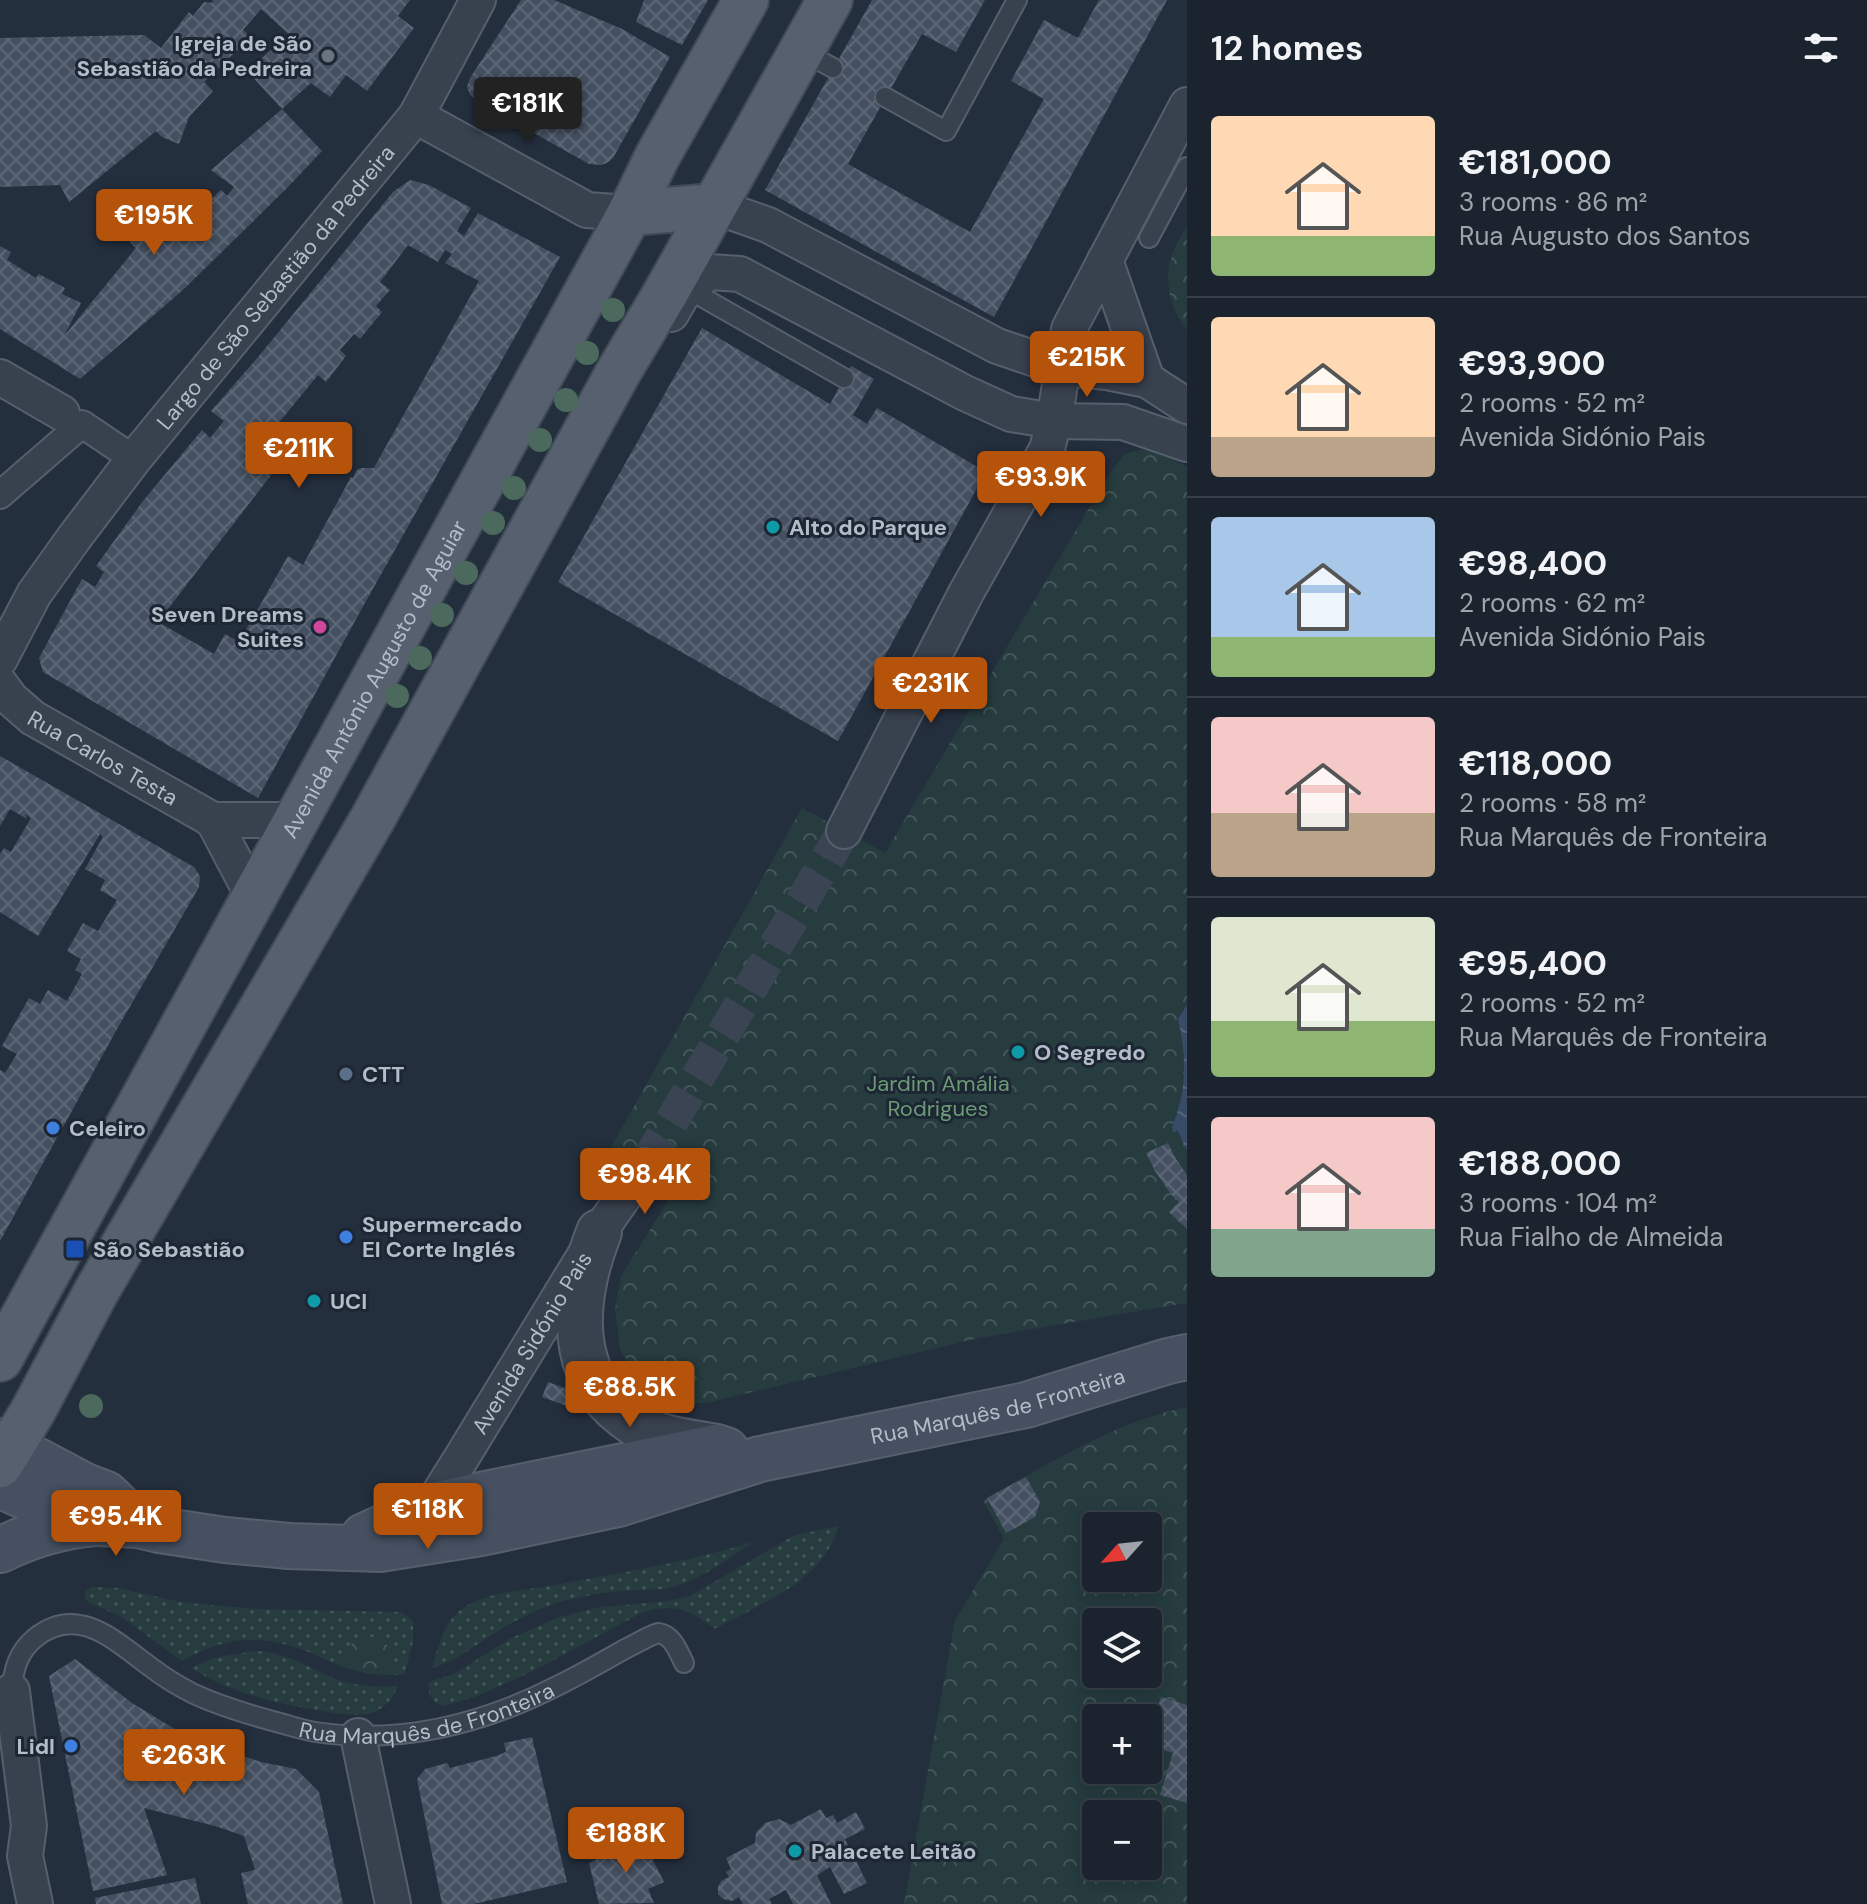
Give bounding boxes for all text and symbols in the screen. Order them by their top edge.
text: 12 homes [1211,26,1363,71]
icon: filters [1799,26,1843,70]
place label: Igreja de São Sebastião da Pedreira [77,29,312,83]
marker: Igreja de São Sebastião da Pedreira [319,47,337,65]
pin: €181K [472,77,584,145]
text: €181K [492,86,564,120]
street label: Largo de São Sebastião da Pedreira [150,139,401,436]
text: €181,000 [1459,140,1612,185]
icon: home [1275,148,1371,244]
text: 3 rooms · 86 m² [1459,185,1647,219]
pin: €195K [98,189,210,257]
text: €195K [114,198,194,232]
text: Rua Augusto dos Santos [1459,219,1750,253]
pin: €215K [1031,331,1143,399]
text: €215K [1048,340,1126,374]
text: €93,900 [1459,341,1606,386]
icon: home [1275,349,1371,445]
text: 2 rooms · 52 m² [1459,386,1645,420]
text: Avenida Sidónio Pais [1459,420,1706,454]
pin: €211K [243,422,355,490]
text: €211K [263,431,335,465]
pin: €93.9K [976,451,1106,519]
text: €93.9K [995,460,1087,494]
place label: Alto do Parque [789,513,947,542]
street label: Avenida António Augusto de Aguiar [275,515,473,843]
marker: Alto do Parque [764,518,782,536]
text: €98,400 [1459,541,1607,586]
icon: home [1275,549,1371,645]
text: 2 rooms · 62 m² [1459,586,1645,620]
place label: Seven Dreams Suites [151,600,304,654]
marker: Seven Dreams Suites [311,618,329,636]
text: Avenida Sidónio Pais [1459,620,1706,654]
pin: €231K [875,657,987,725]
text: €231K [892,666,970,700]
street label: Rua Carlos Testa [22,704,183,812]
text: €118,000 [1459,741,1612,786]
icon: home [1275,749,1371,845]
text: 2 rooms · 58 m² [1459,786,1646,820]
text: Rua Marquês de Fronteira [1459,820,1767,854]
text: €95,400 [1459,941,1607,986]
icon: home [1275,949,1371,1045]
text: 2 rooms · 52 m² [1459,986,1645,1020]
text: Rua Marquês de Fronteira [1459,1020,1767,1054]
place label: O Segredo [1034,1038,1146,1067]
marker: O Segredo [1009,1043,1027,1061]
place label: CTT [362,1060,404,1089]
marker: CTT [337,1065,355,1083]
park label: Jardim Amália Rodrigues [866,1069,1010,1123]
place label: Celeiro [69,1114,146,1143]
marker: Celeiro [44,1119,62,1137]
text: €188,000 [1459,1141,1621,1186]
pin: €98.4K [580,1148,710,1216]
icon: home [1275,1149,1371,1245]
text: €98.4K [598,1157,692,1191]
text: 3 rooms · 104 m² [1459,1186,1657,1220]
place label: Supermercado El Corte Inglés [362,1210,522,1264]
text: Rua Fialho de Almeida [1459,1220,1723,1254]
marker: Supermercado El Corte Inglés [337,1228,355,1246]
place label: São Sebastião [93,1235,245,1264]
marker: São Sebastião [64,1238,86,1260]
street label: Avenida Sidónio Pais [465,1246,599,1440]
place label: UCI [330,1287,367,1316]
marker: UCI [305,1292,323,1310]
pin: €88.5K [565,1361,695,1429]
street label: Rua Marquês de Fronteira [868,1361,1129,1451]
text: €88.5K [583,1370,677,1404]
pin: €118K [372,1483,484,1551]
pin: €95.4K [51,1490,181,1558]
text: €118K [392,1492,464,1526]
text: €95.4K [69,1499,163,1533]
north arrow [1082,1512,1162,1592]
map controls [1082,1512,1162,1880]
button: layers [1082,1608,1162,1688]
street label: Rua Marquês de Fronteira [296,1676,559,1751]
button: + [1082,1704,1162,1784]
pin: €263K [128,1729,240,1797]
place label: Lidl [16,1732,55,1761]
marker: Lidl [62,1737,80,1755]
text: €263K [142,1738,226,1772]
button: − [1082,1800,1162,1880]
pin: €188K [570,1807,682,1875]
text: €188K [586,1816,666,1850]
place label: Palacete Leitão [811,1837,976,1866]
marker: Palacete Leitão [786,1842,804,1860]

